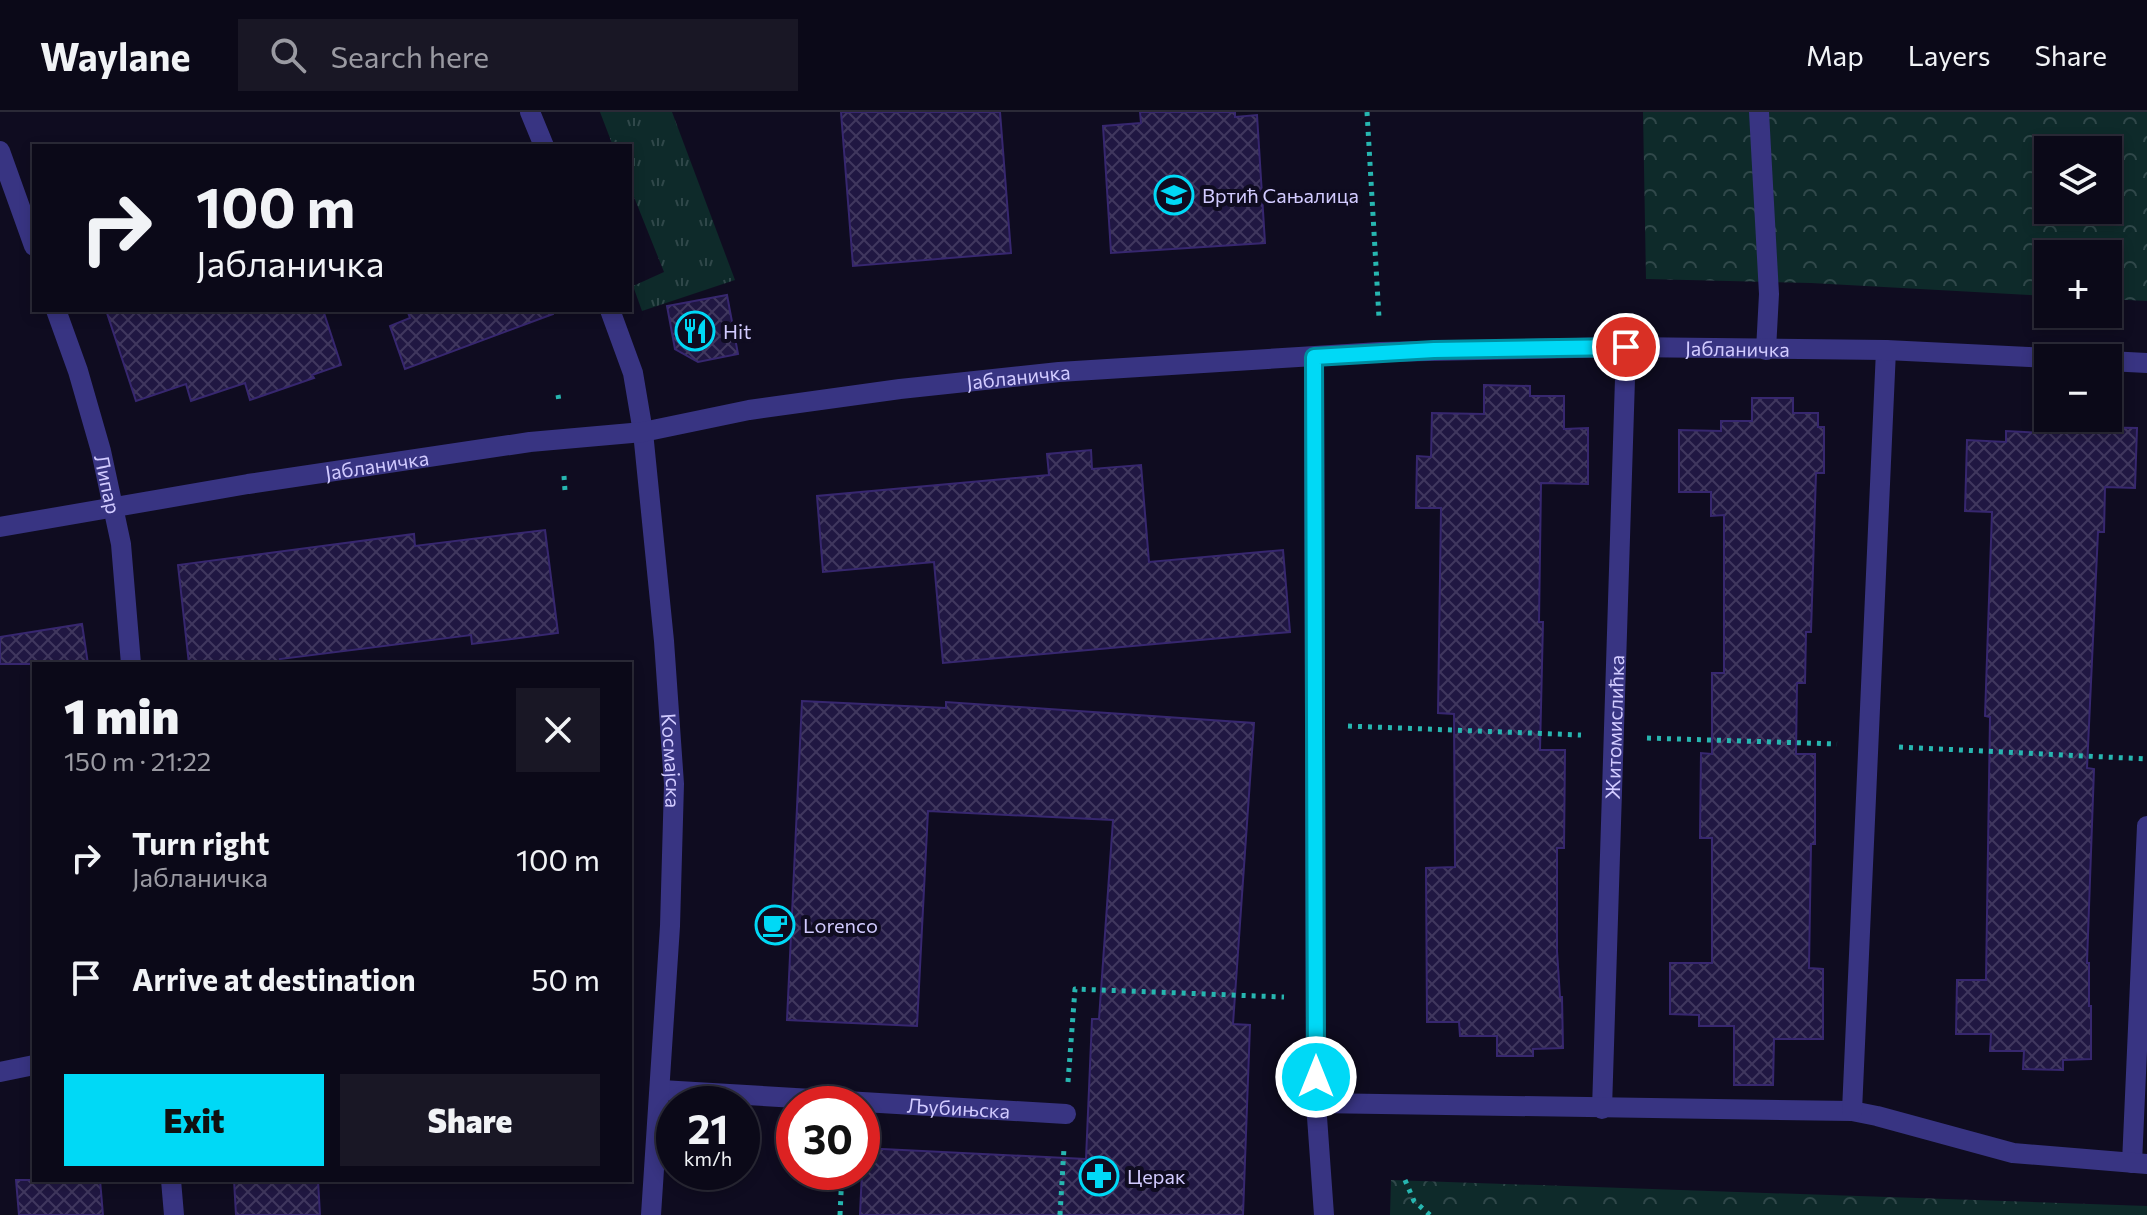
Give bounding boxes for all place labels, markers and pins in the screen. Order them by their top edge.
school or university icon: Вртић Сањалица [1153,174,1195,216]
place label: Вртић Сањалица [1202,183,1359,207]
restaurant icon: Hit [674,310,716,352]
pin [1592,313,1660,381]
place label: Hit [723,319,751,343]
cafe icon: Lorenco [754,904,796,946]
place label: Lorenco [803,913,878,937]
pharmacy icon: Церак [1078,1155,1120,1197]
place label: Церак [1127,1164,1186,1188]

